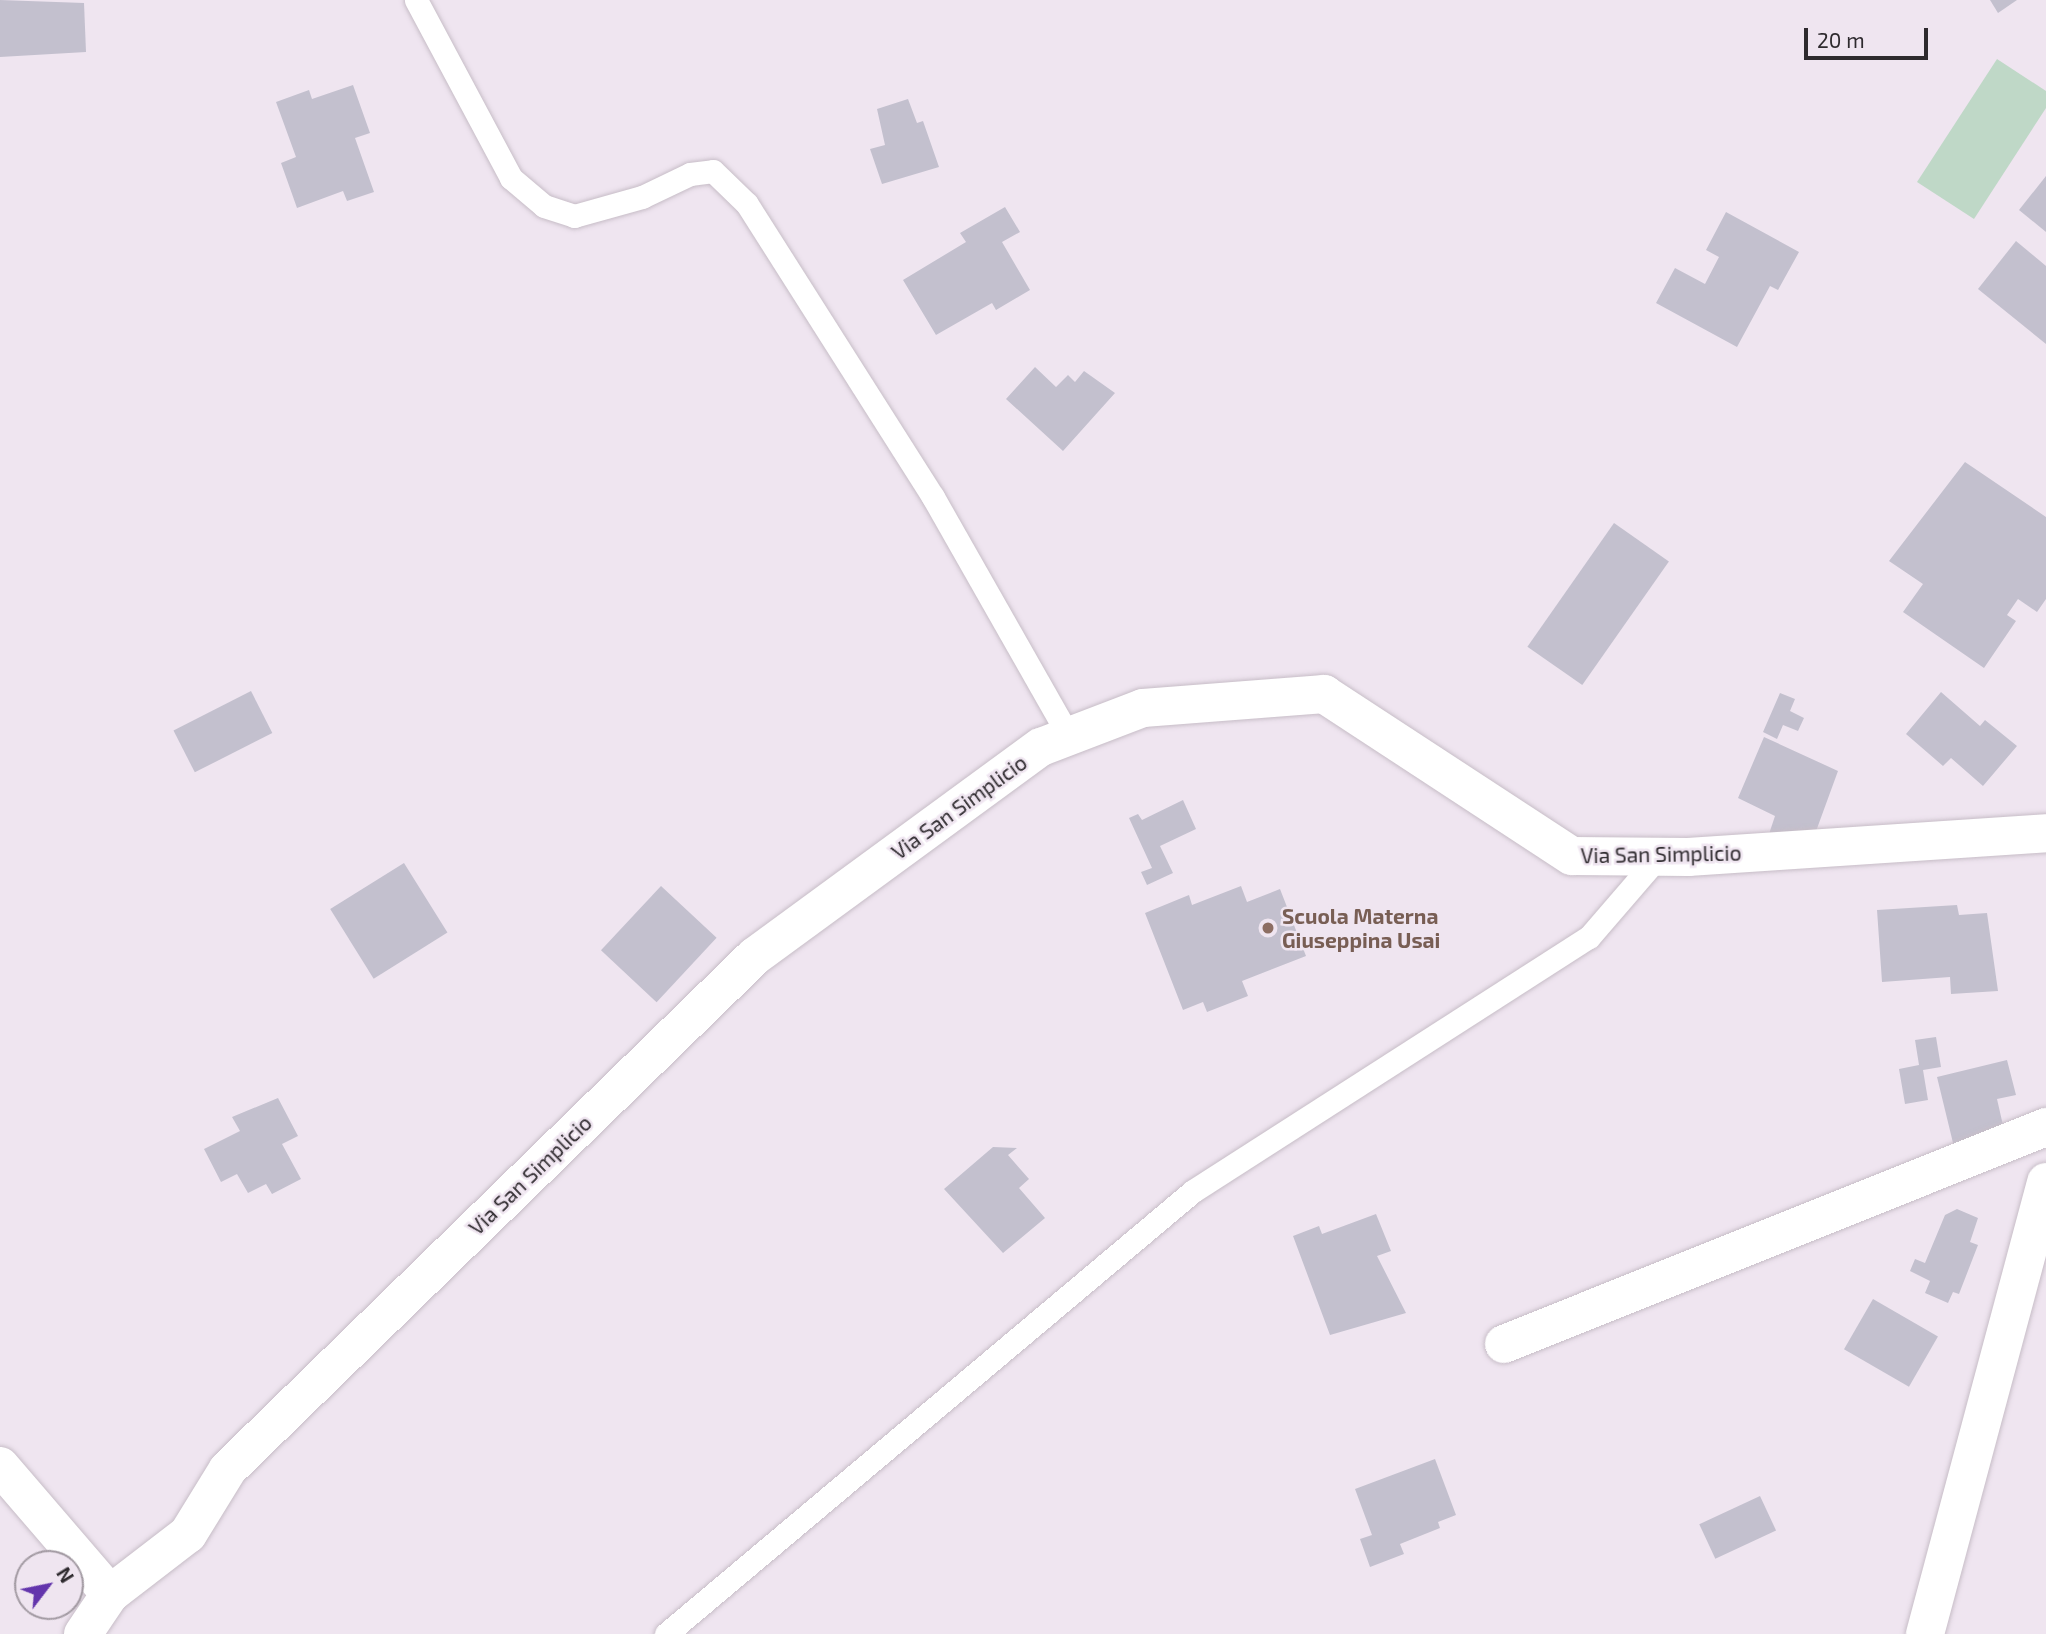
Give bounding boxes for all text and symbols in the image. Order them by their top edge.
scale bar [1808,14,1932,58]
text: 20 m [1817,27,1865,52]
street label: Via San Simplicio [887,750,1031,864]
street label: Via San Simplicio [1580,840,1742,868]
place label: Scuola Materna Giuseppina Usai [1282,903,1440,953]
marker: Scuola Materna Giuseppina Usai [1260,920,1276,936]
street label: Via San Simplicio [463,1110,597,1240]
north arrow [14,1550,84,1620]
text: N [52,1563,79,1587]

